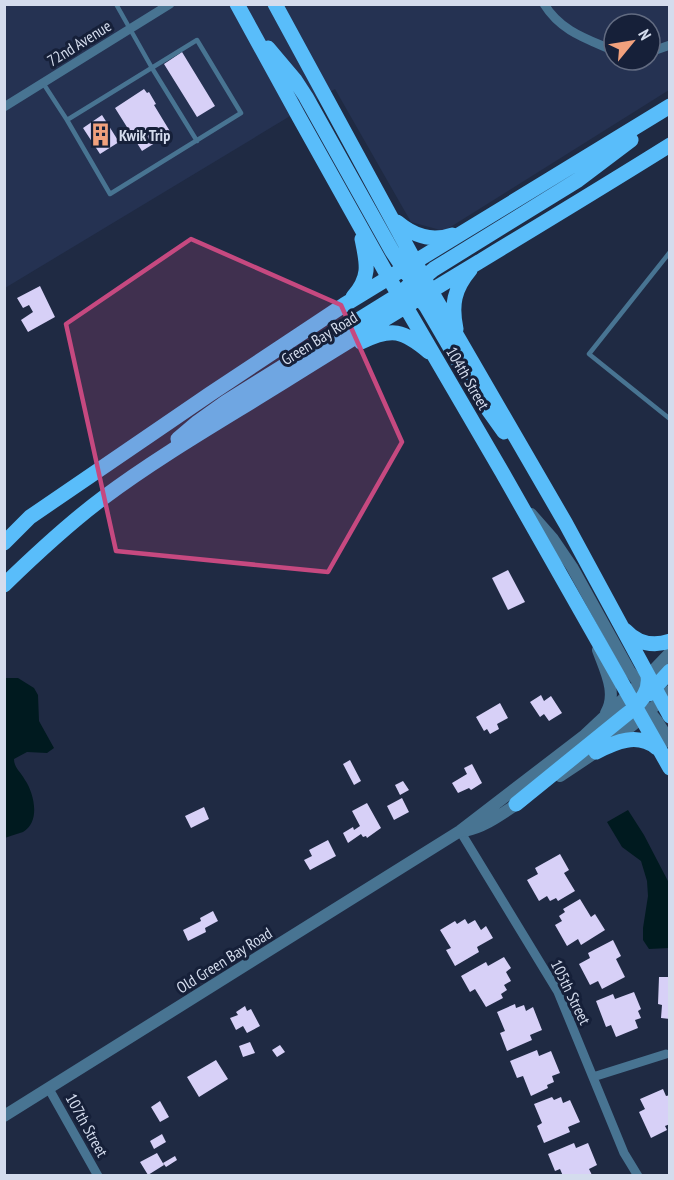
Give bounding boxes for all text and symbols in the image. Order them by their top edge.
north arrow [602,12,662,72]
street label: 72nd Avenue [43,16,115,70]
text: N [634,26,656,43]
building icon: Kwik Trip [88,122,114,148]
place label: Kwik Trip [119,125,170,145]
street label: Green Bay Road [277,307,361,369]
street label: 104th Street [442,343,494,414]
street label: Old Green Bay Road [173,923,275,997]
street label: 105th Street [547,956,595,1028]
street label: 107th Street [61,1090,113,1161]

